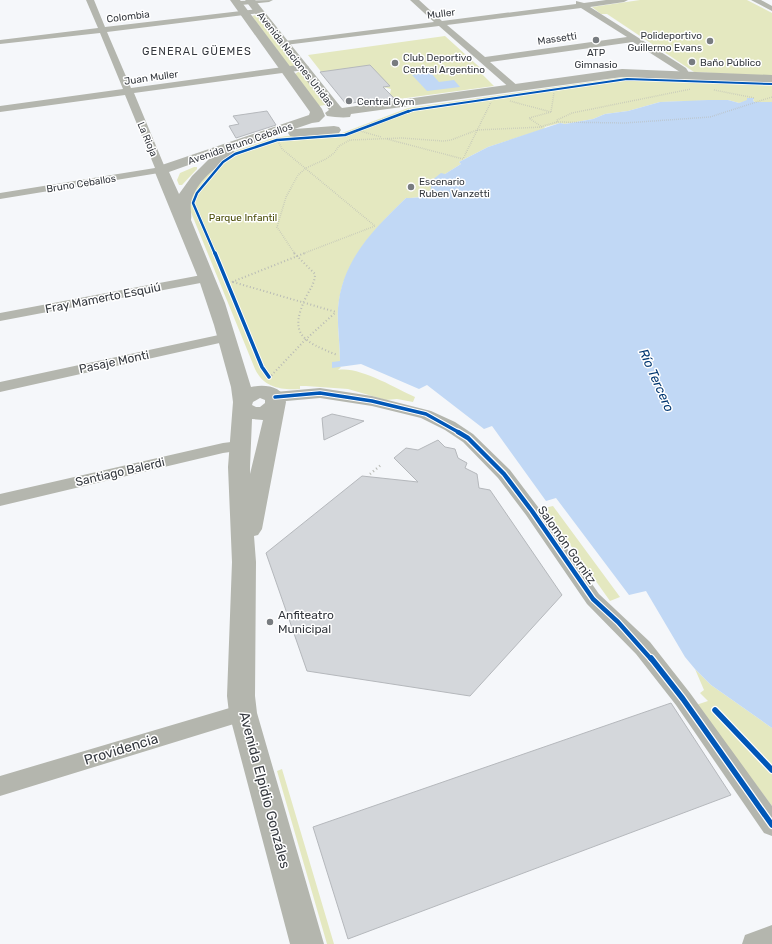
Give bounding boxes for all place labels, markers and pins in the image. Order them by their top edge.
place label: Polideportivo Guillermo Evans [627,30,702,54]
marker: ATP Gimnasio [591,35,601,45]
marker: Polideportivo Guillermo Evans [705,36,715,46]
place label: ATP Gimnasio [575,47,618,71]
place label: Club Deportivo Central Argentino [403,52,485,76]
marker: Baño Público [687,57,697,67]
place label: Baño Público [700,57,761,69]
marker: Club Deportivo Central Argentino [390,58,400,68]
marker: Central Gym [344,96,354,106]
place label: Central Gym [357,96,415,108]
place label: Escenario Ruben Vanzetti [419,176,490,200]
marker: Escenario Ruben Vanzetti [406,182,416,192]
place label: Anfiteatro Municipal [278,608,334,636]
marker: Anfiteatro Municipal [265,617,275,627]

